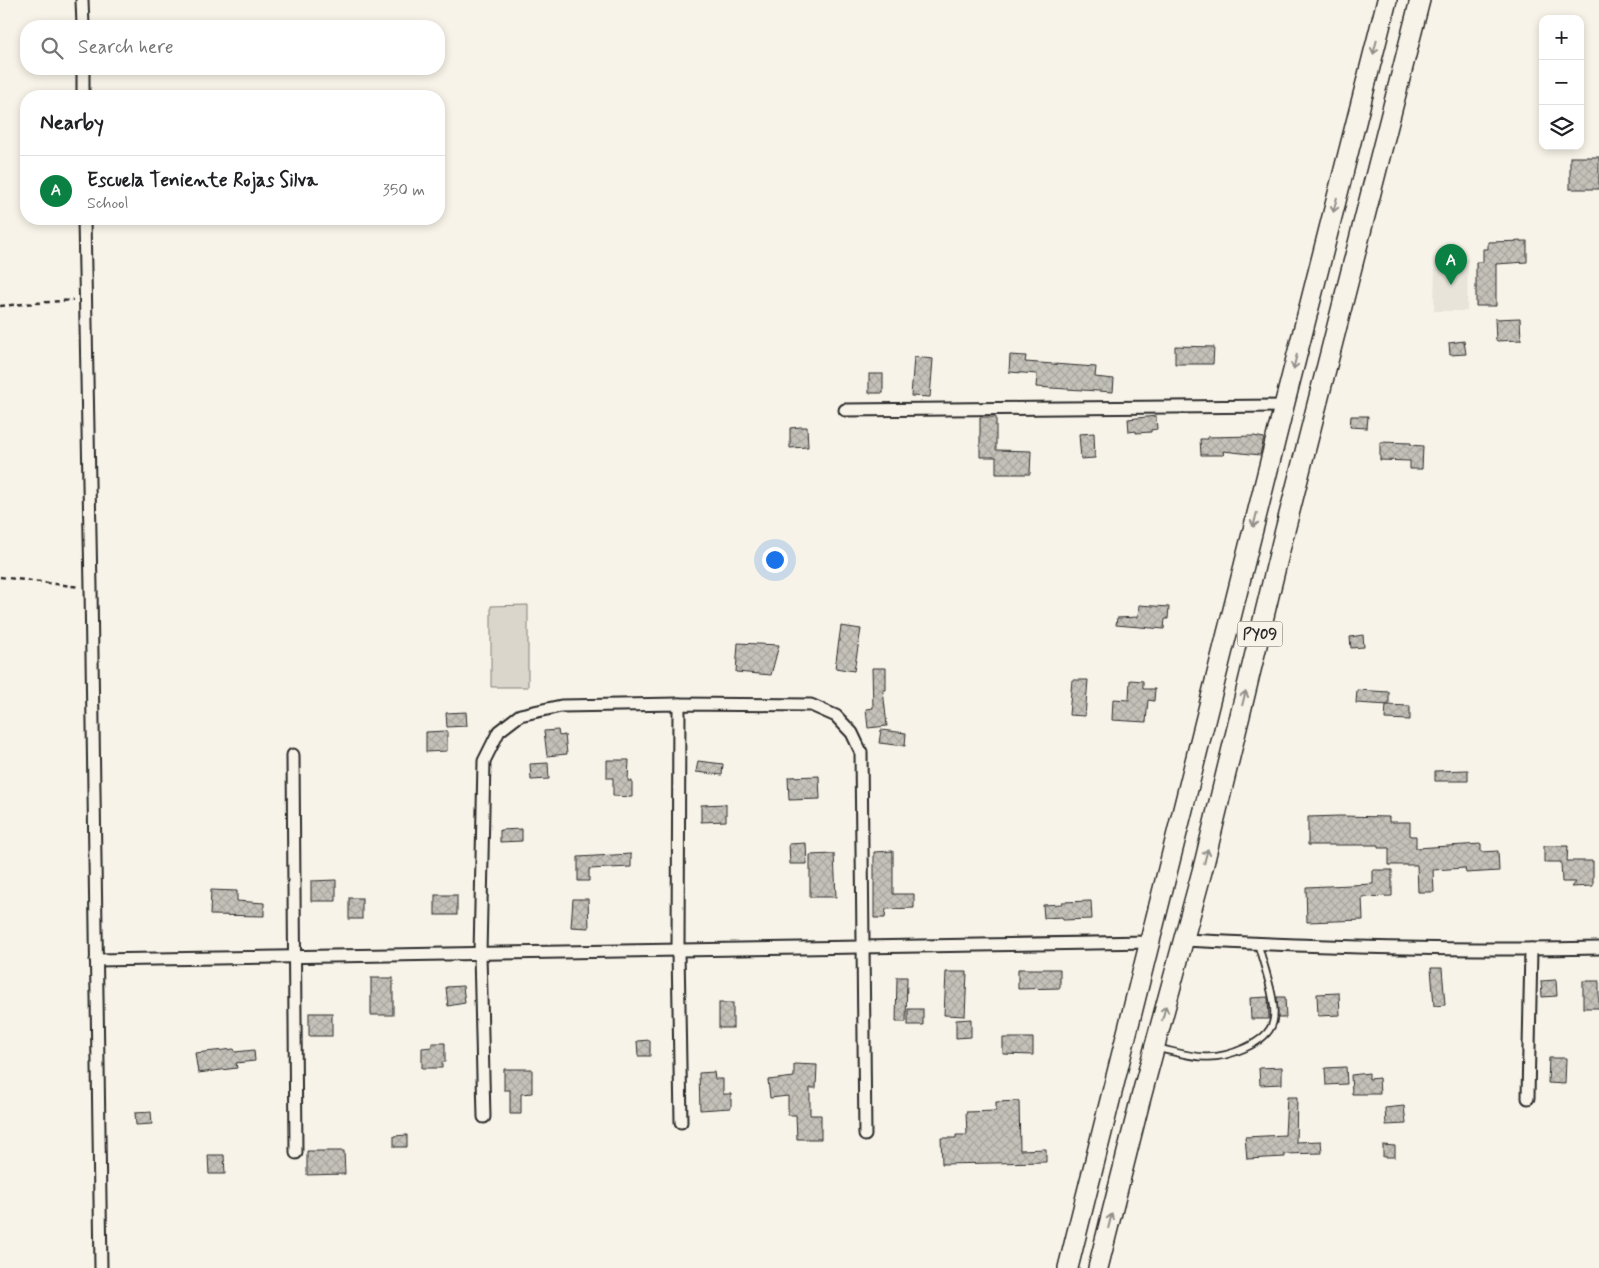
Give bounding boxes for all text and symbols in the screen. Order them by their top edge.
map controls [1539,15,1584,150]
button: + [1539,15,1584,60]
search box [20,20,445,75]
icon: search [38,34,66,62]
text: Search here [78,35,174,60]
one-way arrow [1370,39,1380,55]
button: − [1539,60,1584,105]
button: layers [1539,105,1584,150]
text: Nearby [40,109,104,137]
text: Escuela Teniente Rojas Silva [87,168,318,193]
text: A [51,180,61,201]
text: 350 m [383,180,425,201]
text: School [87,193,128,214]
one-way arrow [1330,196,1339,212]
pin: A [1435,244,1467,285]
one-way arrow [1290,354,1299,370]
one-way arrow [1250,511,1259,527]
your location [762,547,788,573]
road number: PY09 [1238,622,1282,646]
one-way arrow [1240,690,1250,706]
one-way arrow [1202,848,1211,864]
one-way arrow [1160,1005,1169,1021]
one-way arrow [1106,1213,1115,1229]

